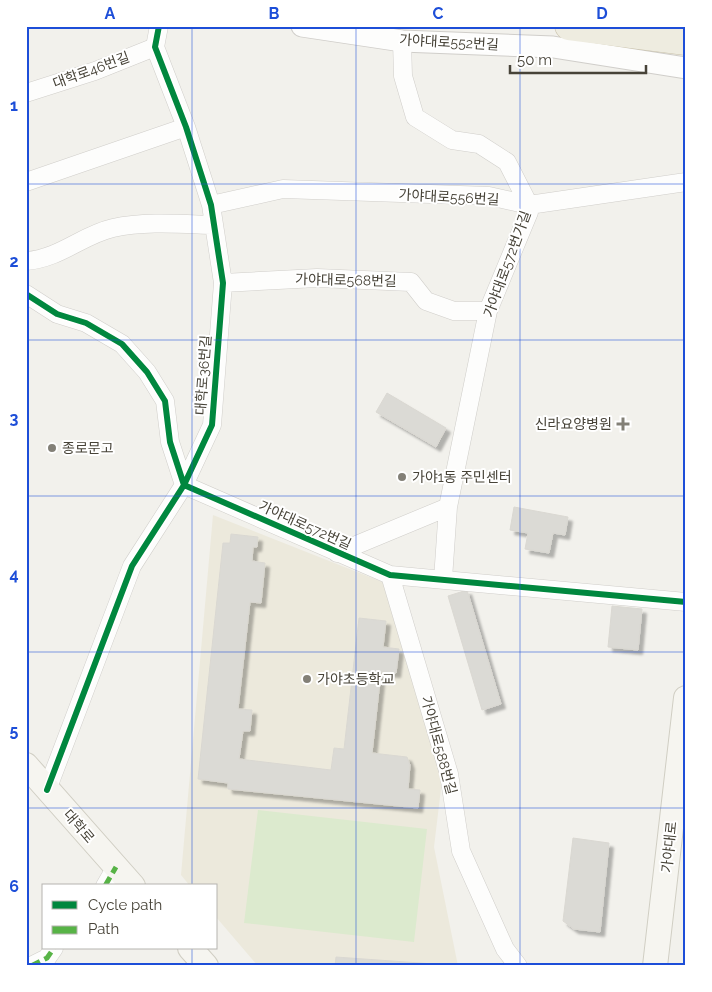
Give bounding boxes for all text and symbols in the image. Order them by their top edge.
text: A [105,4,116,23]
text: B [269,4,280,23]
text: C [433,4,444,23]
text: D [596,4,608,23]
street label: 가야대로552번길 [399,31,499,53]
scale bar [510,42,646,74]
street label: 대학로46번길 [50,49,132,91]
text: 50 m [517,51,552,69]
text: 1 [10,96,18,115]
street label: 가야대로556번길 [398,186,500,208]
street label: 가야대로572번가길 [480,208,534,320]
text: 2 [9,252,19,271]
street label: 가야대로568번길 [295,271,397,289]
street label: 대학로36번길 [192,334,214,416]
text: 3 [10,409,19,428]
place label: 신라요양병원 [535,416,612,432]
marker: 신라요양병원 [616,417,630,431]
place label: 종로문고 [62,440,114,456]
marker: 종로문고 [46,442,58,454]
place label: 가야1동 주민센터 [412,469,512,485]
marker: 가야1동 주민센터 [396,471,408,483]
street label: 가야대로572번길 [256,497,354,553]
text: 4 [9,565,19,584]
place label: 가야초등학교 [317,671,394,687]
marker: 가야초등학교 [301,673,313,685]
street label: 가야대로588번길 [418,694,460,796]
text: 5 [10,721,19,740]
street label: 대학로 [60,806,98,846]
street label: 가야대로 [658,820,680,873]
text: 6 [9,877,19,896]
legend [42,884,218,950]
text: Cycle path [88,896,162,914]
text: Path [88,920,119,938]

